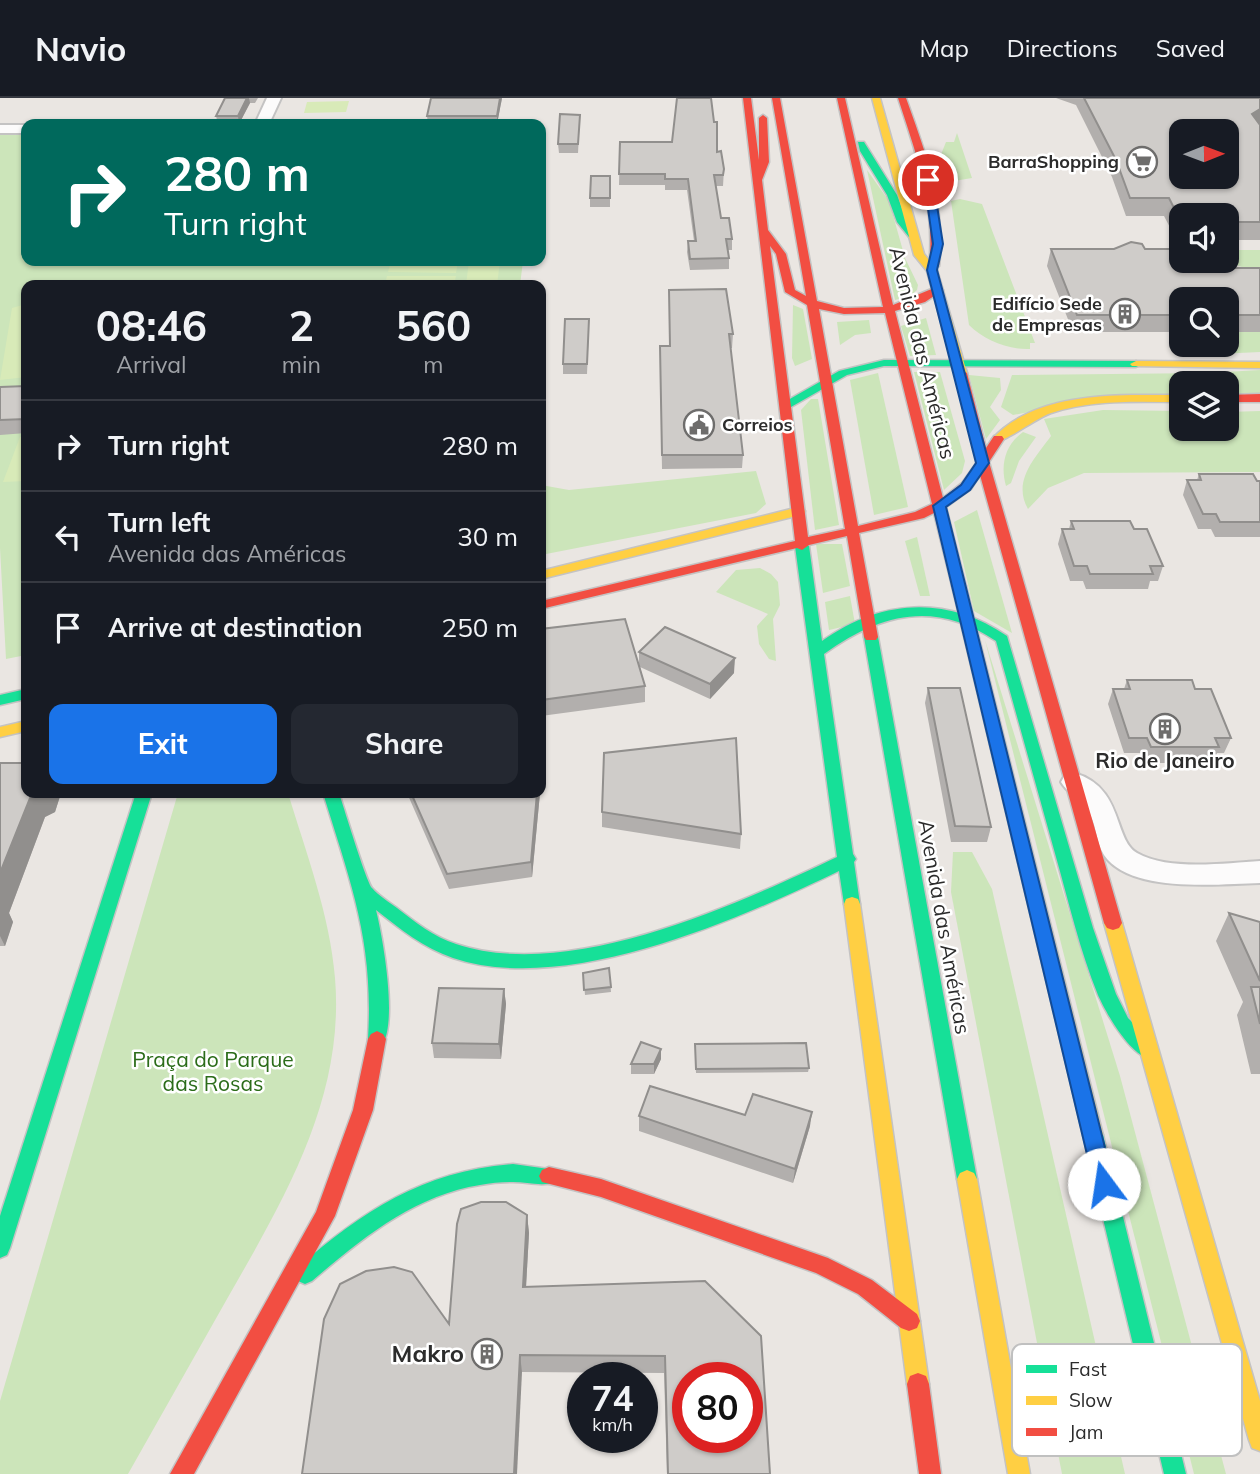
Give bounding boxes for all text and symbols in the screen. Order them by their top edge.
text: Navio [35,28,126,69]
text: Map [919,33,969,63]
text: Directions [1007,33,1118,63]
text: Saved [1156,33,1225,63]
north arrow [1169,119,1239,189]
map controls [1169,119,1239,441]
text: 280 m [164,142,310,203]
supermarket icon: BarraShopping [1125,145,1159,179]
icon: right [49,147,140,238]
pin [898,150,958,210]
place label: BarraShopping [988,150,1119,173]
icon: arrive [909,161,947,199]
text: Turn right [164,203,307,243]
button: sound [1169,203,1239,273]
street label: Avenida das Américas [884,244,962,461]
button: search [1169,287,1239,357]
place label: Edifício Sede de Empresas [992,292,1102,336]
building icon: Edifício Sede de Empresas [1108,297,1142,331]
text: 08:46 [96,299,207,352]
text: 2 [289,299,314,352]
text: 560 [396,299,471,352]
text: Arrival [116,350,187,379]
text: min [282,350,321,379]
text: m [423,350,444,379]
button: layers [1169,371,1239,441]
public building icon: Correios [682,408,716,442]
place label: Correios [722,413,793,436]
icon: right [49,427,87,465]
text: Turn right [108,429,229,462]
text: 280 m [442,429,518,462]
text: Turn left [108,506,210,539]
icon: left [49,518,87,556]
text: 30 m [457,520,518,553]
text: Avenida das Américas [108,539,346,568]
icon: arrive [49,609,87,647]
text: Arrive at destination [108,611,363,644]
text: 250 m [442,611,518,644]
button: Exit [49,704,277,784]
button: Share [291,704,518,784]
building icon: Rio de Janeiro [1148,712,1182,746]
place label: Rio de Janeiro [1095,747,1235,773]
street label: Avenida das Américas [913,817,977,1036]
park label: Praça do Parque das Rosas [132,1046,294,1096]
position arrow [1067,1147,1141,1221]
building icon: Makro [470,1337,504,1371]
place label: Makro [392,1338,464,1368]
legend [1012,1344,1242,1456]
text: Fast [1069,1357,1107,1381]
speed limit sign: 80 [672,1362,763,1453]
text: 74 [591,1376,634,1420]
text: Slow [1069,1388,1113,1412]
text: km/h [592,1413,633,1436]
text: Jam [1069,1420,1103,1444]

